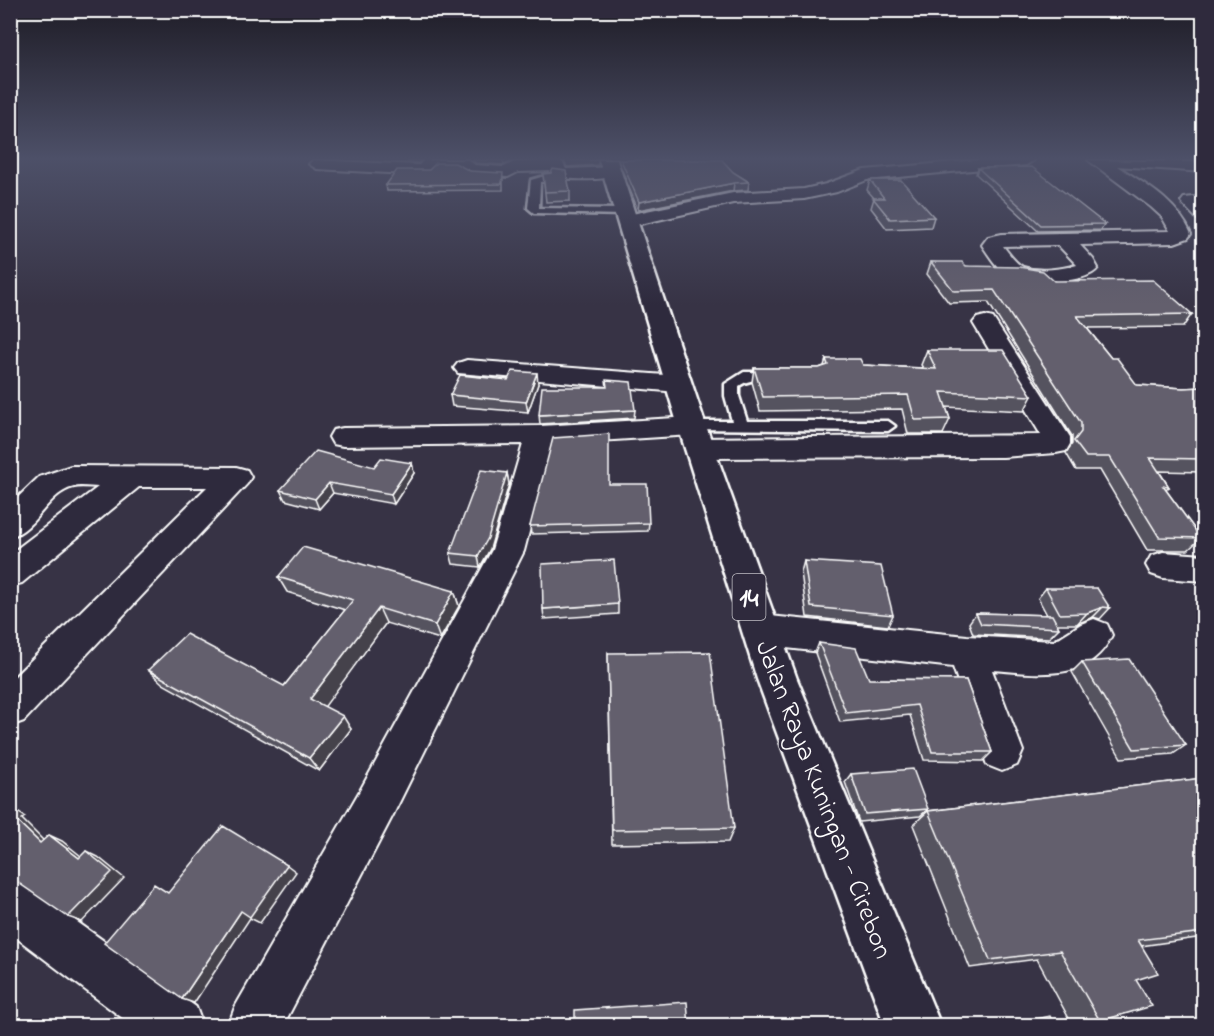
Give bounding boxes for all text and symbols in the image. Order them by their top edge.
road number: 14 [732,574,766,620]
street label: Jalan Raya Kuningan - Cirebon [744,635,901,965]

